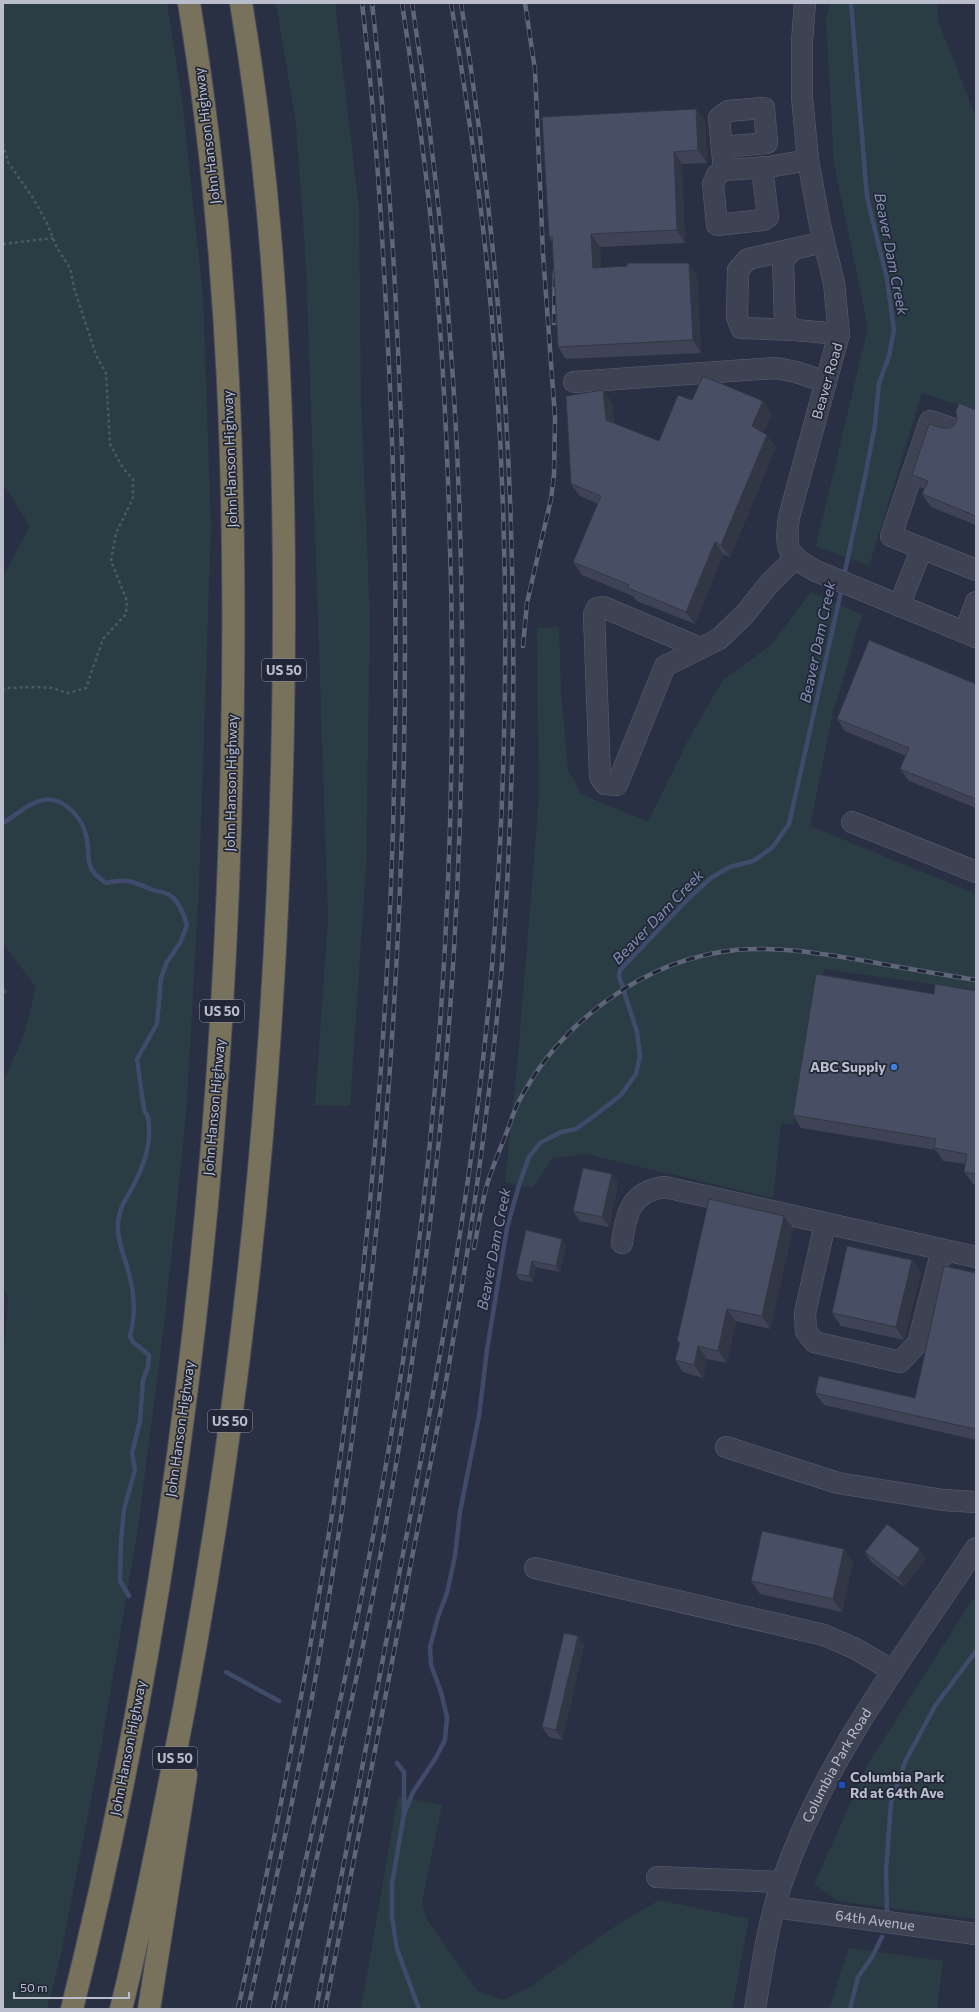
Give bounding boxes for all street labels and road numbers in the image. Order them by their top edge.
street label: John Hanson Highway [190,67,223,205]
street label: Beaver Road [807,341,846,421]
street label: John Hanson Highway [219,390,240,528]
road number: US 50 [262,659,306,681]
street label: John Hanson Highway [221,714,240,852]
road number: US 50 [200,1000,244,1022]
street label: John Hanson Highway [199,1038,228,1176]
street label: John Hanson Highway [162,1360,197,1498]
road number: US 50 [208,1410,252,1432]
street label: John Hanson Highway [106,1679,149,1817]
street label: Columbia Park Road [798,1705,875,1825]
road number: US 50 [153,1747,197,1769]
street label: 64th Avenue [834,1906,916,1934]

